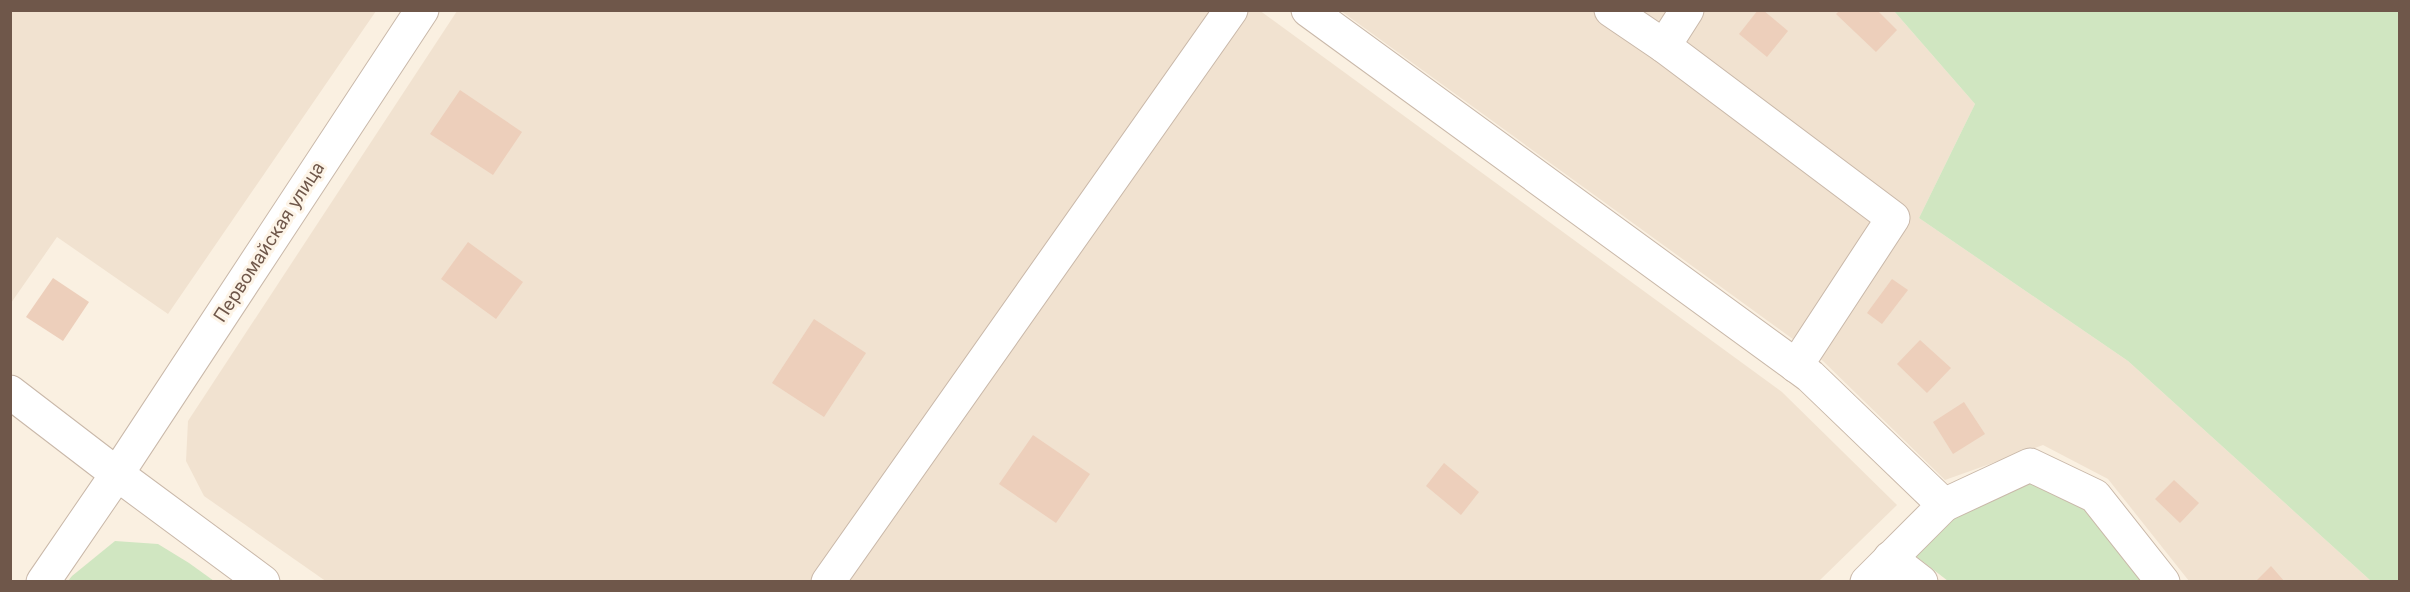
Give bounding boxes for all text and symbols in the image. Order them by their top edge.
street label: Первомайская улица [209,158,328,326]

